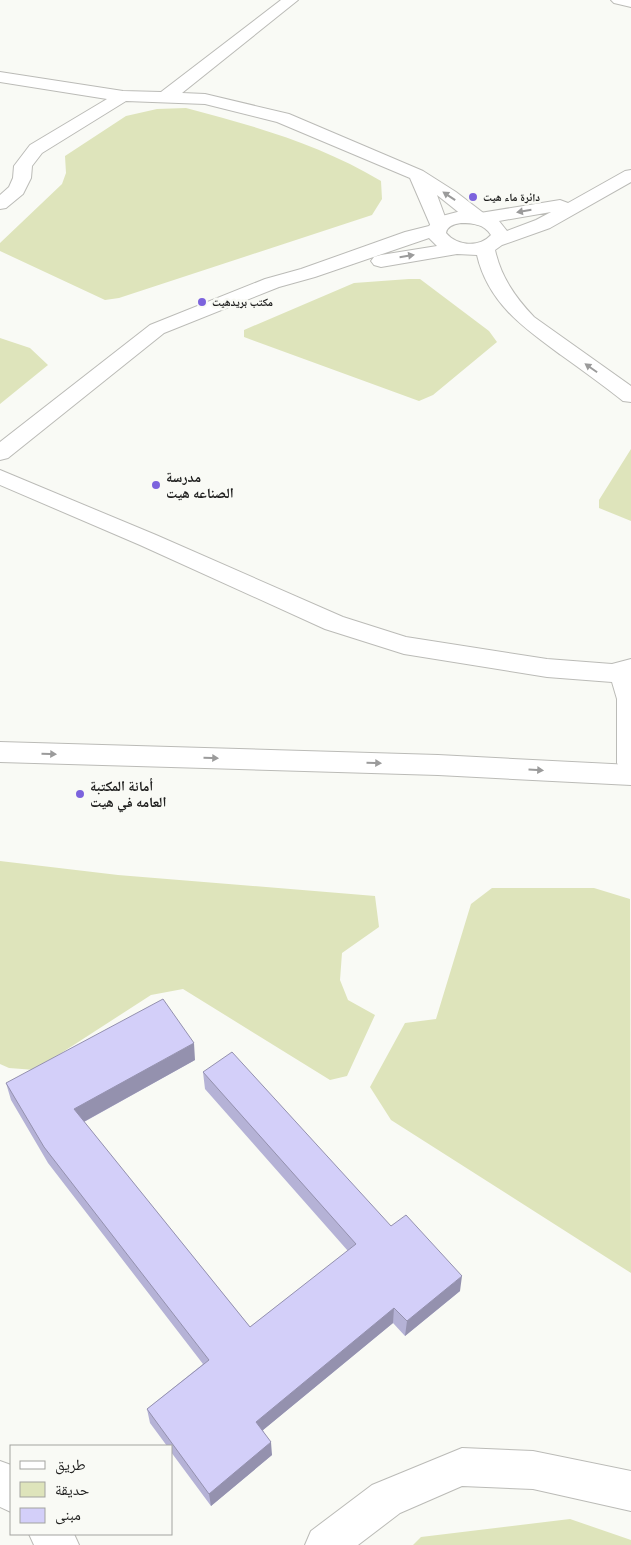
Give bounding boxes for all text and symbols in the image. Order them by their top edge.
place label: دائرة ماء هيت [483,190,540,204]
one-way arrow [442,191,456,200]
marker: دائرة ماء هيت [467,191,479,203]
one-way arrow [515,208,531,216]
one-way arrow [400,252,416,260]
place label: مكتب بريدهيت [212,295,273,309]
marker: مكتب بريدهيت [196,296,208,308]
one-way arrow [584,363,598,373]
place label: مدرسة الصناعه هيت [166,468,234,502]
marker: مدرسة الصناعه هيت [150,479,162,491]
one-way arrow [41,750,57,758]
one-way arrow [203,755,219,763]
one-way arrow [366,759,382,767]
one-way arrow [528,767,544,775]
place label: أمانة المكتبة العامه في هيت [90,777,166,813]
marker: أمانة المكتبة العامه في هيت [74,788,86,800]
legend [10,1445,172,1535]
text: طريق [55,1455,86,1475]
text: حديقة [55,1480,90,1500]
text: مبنى [55,1505,81,1525]

